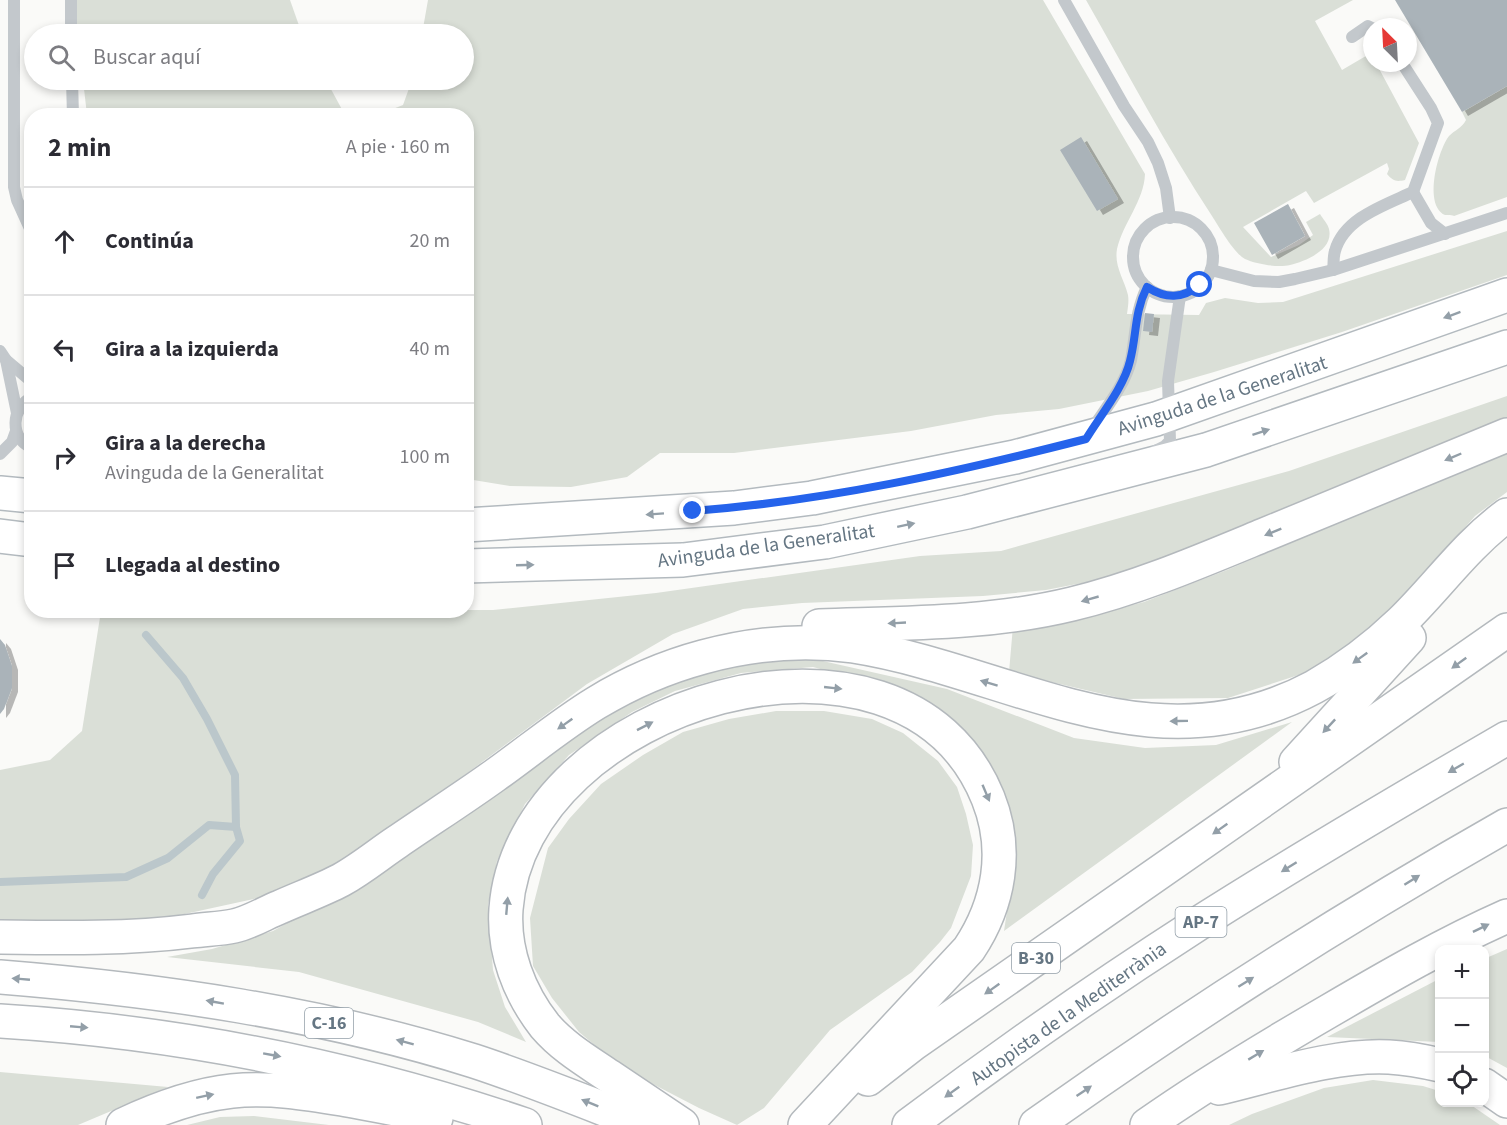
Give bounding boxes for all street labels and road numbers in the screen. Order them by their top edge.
street label: Avinguda de la Generalitat [1114,349,1331,443]
street label: Avinguda de la Generalitat [656,517,877,575]
road number: AP-7 [1176,907,1226,937]
street label: Autopista de la Mediterrània [965,935,1172,1092]
road number: B-30 [1012,943,1060,973]
road number: C-16 [305,1008,353,1038]

